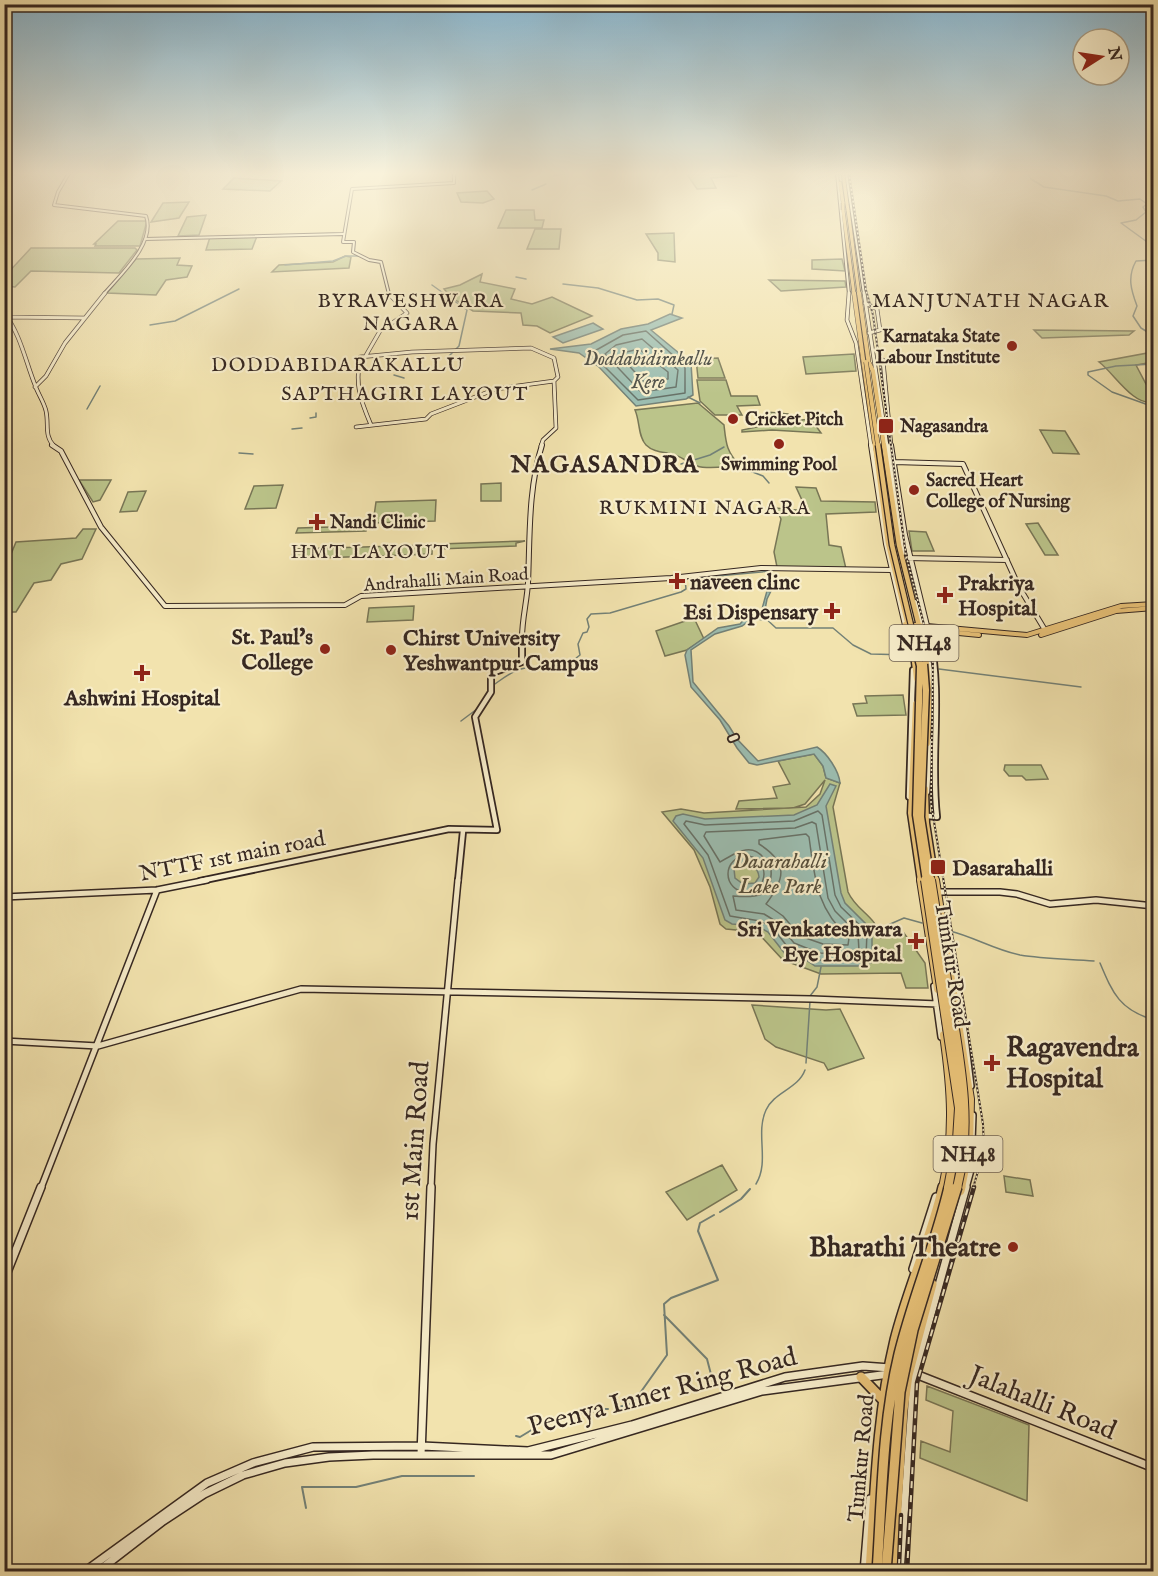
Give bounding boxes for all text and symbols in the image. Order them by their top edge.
north arrow [1071,27,1131,87]
text: N [1102,44,1125,63]
district label: BYRAVESHWARA NAGARA [317,289,505,337]
district label: MANJUNATH NAGAR [872,289,1110,314]
place label: Karnataka State Labour Institute [876,326,1001,370]
marker: Karnataka State Labour Institute [1005,339,1019,353]
water label: Doddabidirakallu Kere [584,347,712,395]
district label: DODDABIDARAKALLU [211,353,465,378]
district label: SAPTHAGIRI LAYOUT [281,382,529,407]
place label: Cricket Pitch [745,409,844,432]
marker: Cricket Pitch [726,412,740,426]
place label: Nagasandra [899,416,989,439]
marker: Nagasandra [877,417,895,435]
marker: Swimming Pool [772,437,786,451]
district label: NAGASANDRA [510,450,700,481]
place label: Swimming Pool [721,454,838,477]
place label: Sacred Heart College of Nursing [926,470,1071,514]
marker: Sacred Heart College of Nursing [907,483,921,497]
district label: RUKMINI NAGARA [599,496,811,521]
place label: Nandi Clinic [329,512,426,535]
marker: Nandi Clinic [308,513,326,531]
district label: HMT LAYOUT [291,540,449,565]
street label: Andrahalli Main Road [362,563,530,598]
place label: naveen clinc [690,569,800,597]
place label: Prakriya Hospital [958,570,1038,623]
marker: naveen clinc [668,572,686,590]
marker: Prakriya Hospital [936,586,954,604]
place label: Esi Dispensary [683,599,819,627]
marker: Esi Dispensary [823,602,841,620]
place label: St. Paul's College [231,624,313,677]
place label: Chirst University Yeshwantpur Campus [403,625,599,678]
road number: NH48 [890,625,958,661]
marker: St. Paul's College [318,642,332,656]
marker: Chirst University Yeshwantpur Campus [384,643,398,657]
marker: Ashwini Hospital [133,664,151,682]
place label: Ashwini Hospital [63,685,221,713]
street label: NTTF 1st main road [137,825,328,889]
park label: Dasarahalli Lake Park [733,848,829,901]
place label: Dasarahalli [952,855,1053,883]
marker: Dasarahalli [929,858,947,876]
street label: Tumkur Road [927,899,975,1030]
place label: Sri Venkateshwara Eye Hospital [737,916,903,969]
marker: Sri Venkateshwara Eye Hospital [907,932,925,950]
place label: Ragavendra Hospital [1006,1032,1140,1097]
marker: Ragavendra Hospital [983,1054,1001,1072]
street label: 1st Main Road [393,1059,439,1222]
road number: NH48 [934,1136,1002,1172]
place label: Bharathi Theatre [809,1232,1002,1266]
marker: Bharathi Theatre [1006,1240,1020,1254]
street label: Peenya Inner Ring Road [524,1341,801,1445]
street label: Jalahalli Road [961,1358,1122,1449]
street label: Tumkur Road [842,1393,882,1523]

